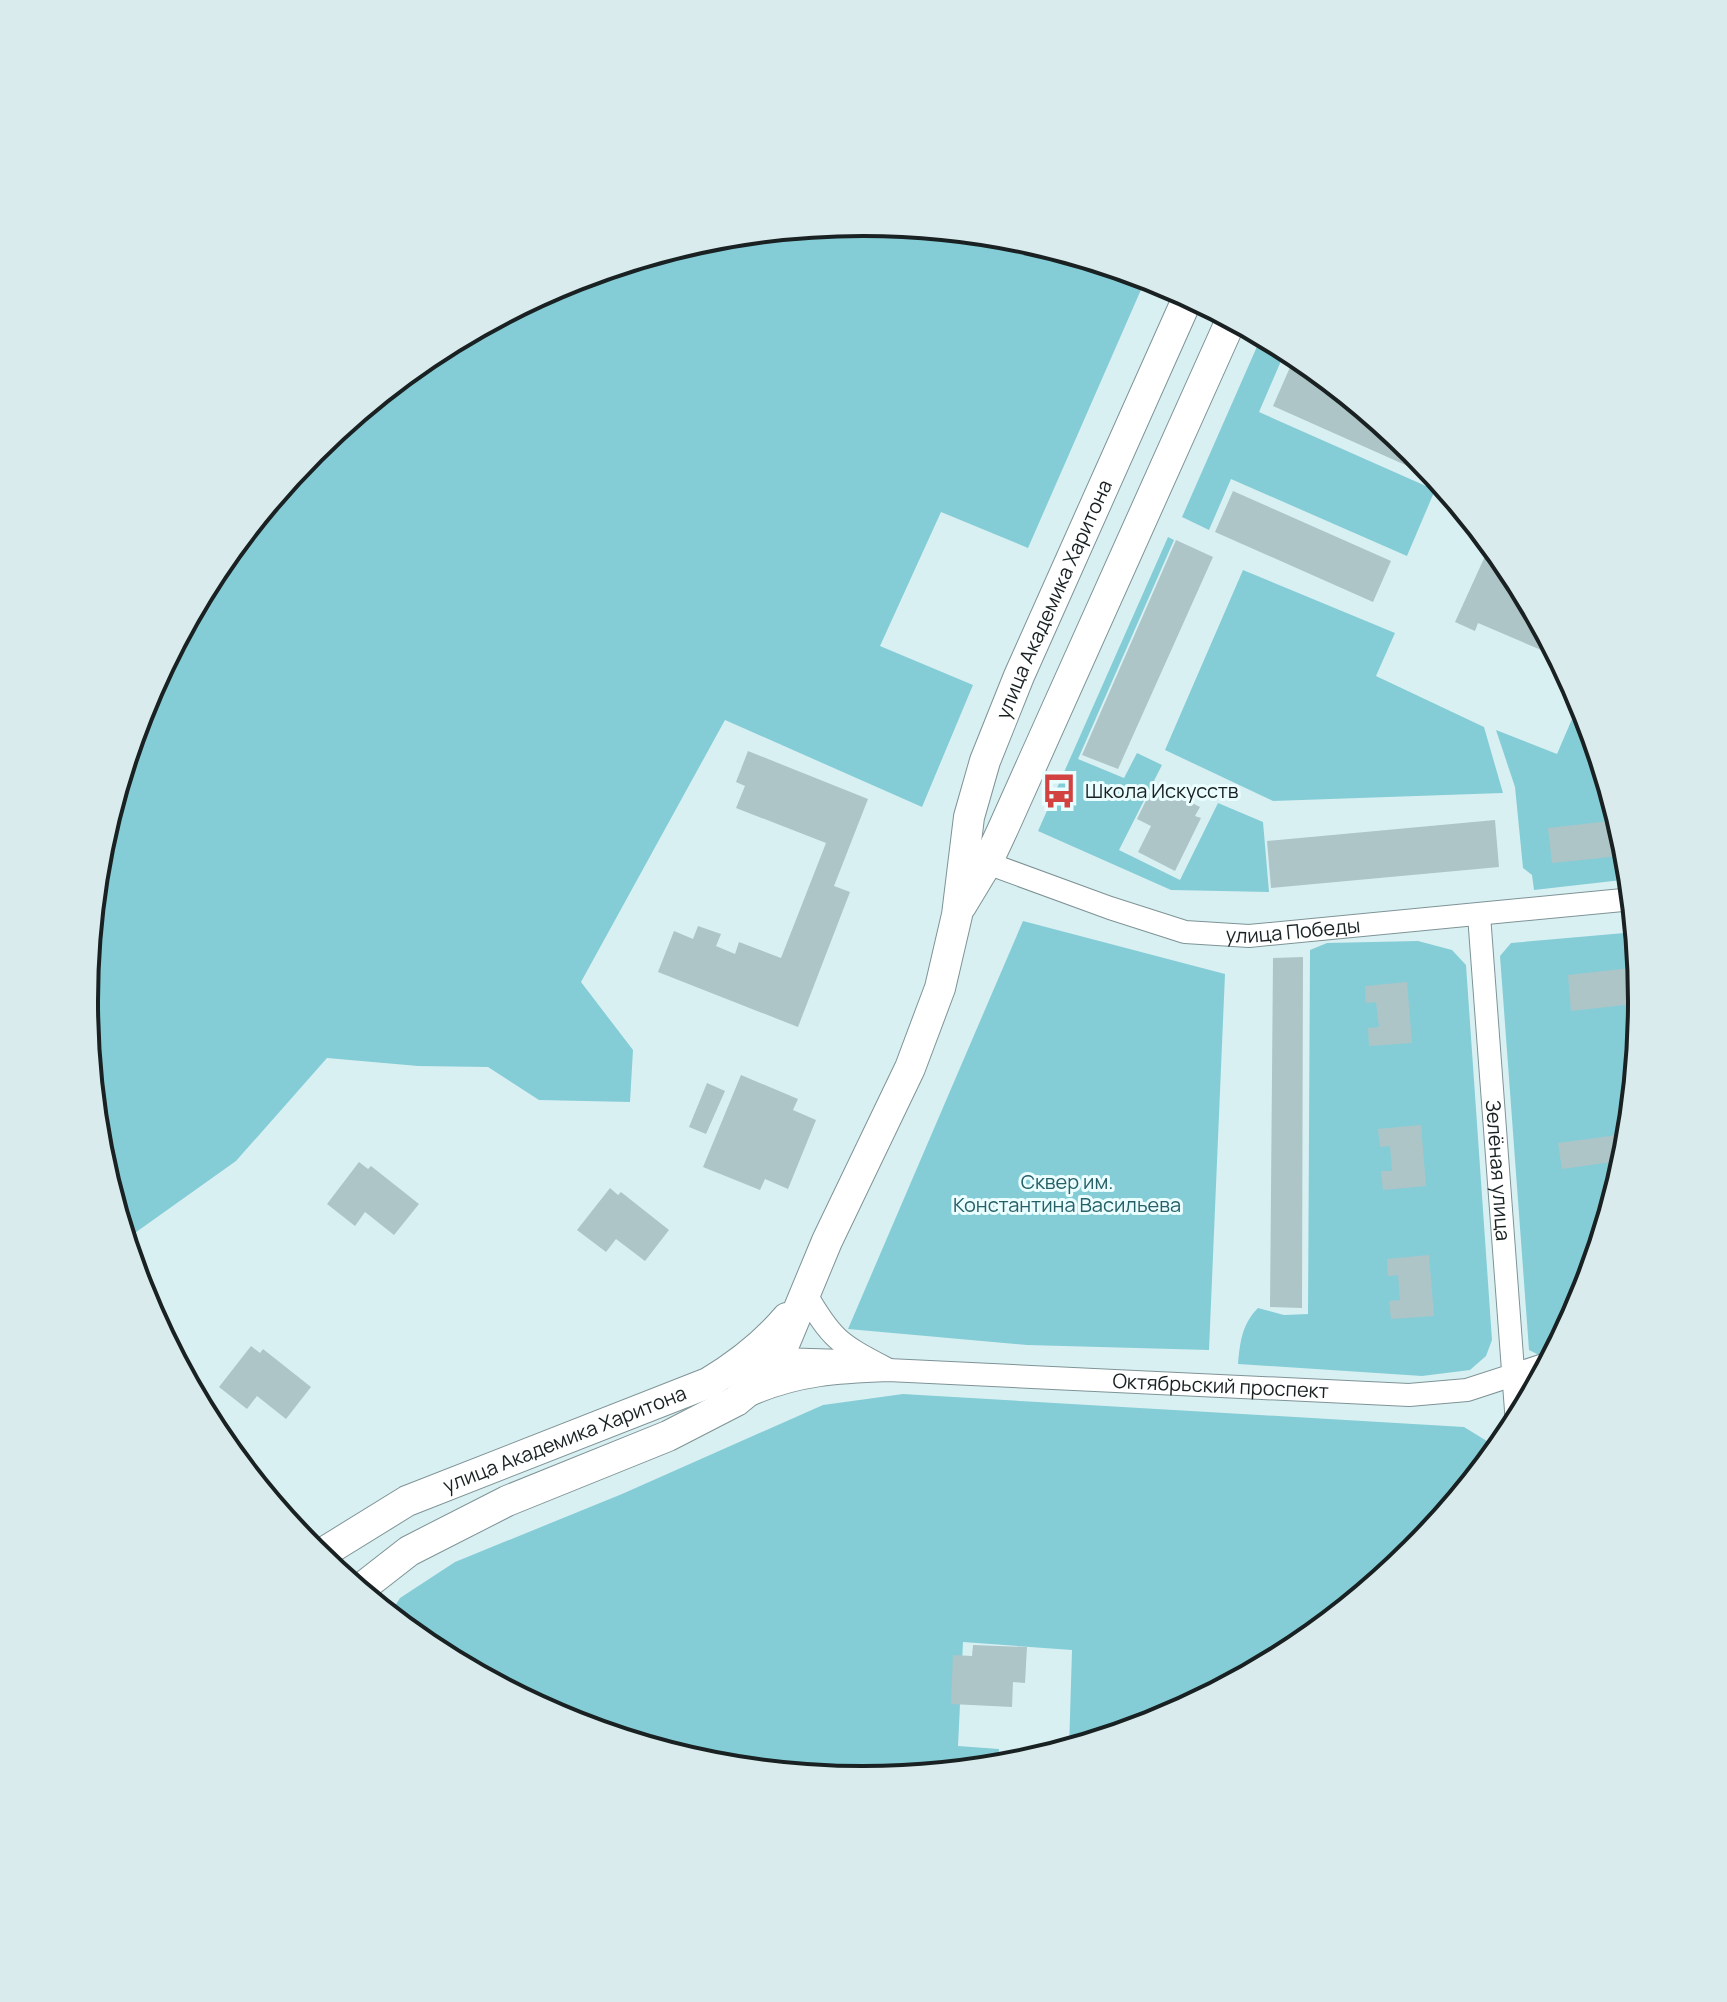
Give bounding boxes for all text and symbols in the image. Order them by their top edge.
street label: улица Академика Харитона [989,475,1118,723]
bus stop icon: Школа Искусств [1040,772,1078,810]
place label: Школа Искусств [1085,777,1239,804]
street label: улица Победы [1225,911,1361,949]
street label: Зелёная улица [1480,1099,1517,1242]
park label: Сквер им. Константина Васильева [953,1168,1181,1218]
street label: Октябрьский проспект [1112,1367,1329,1404]
street label: улица Академика Харитона [439,1379,690,1499]

